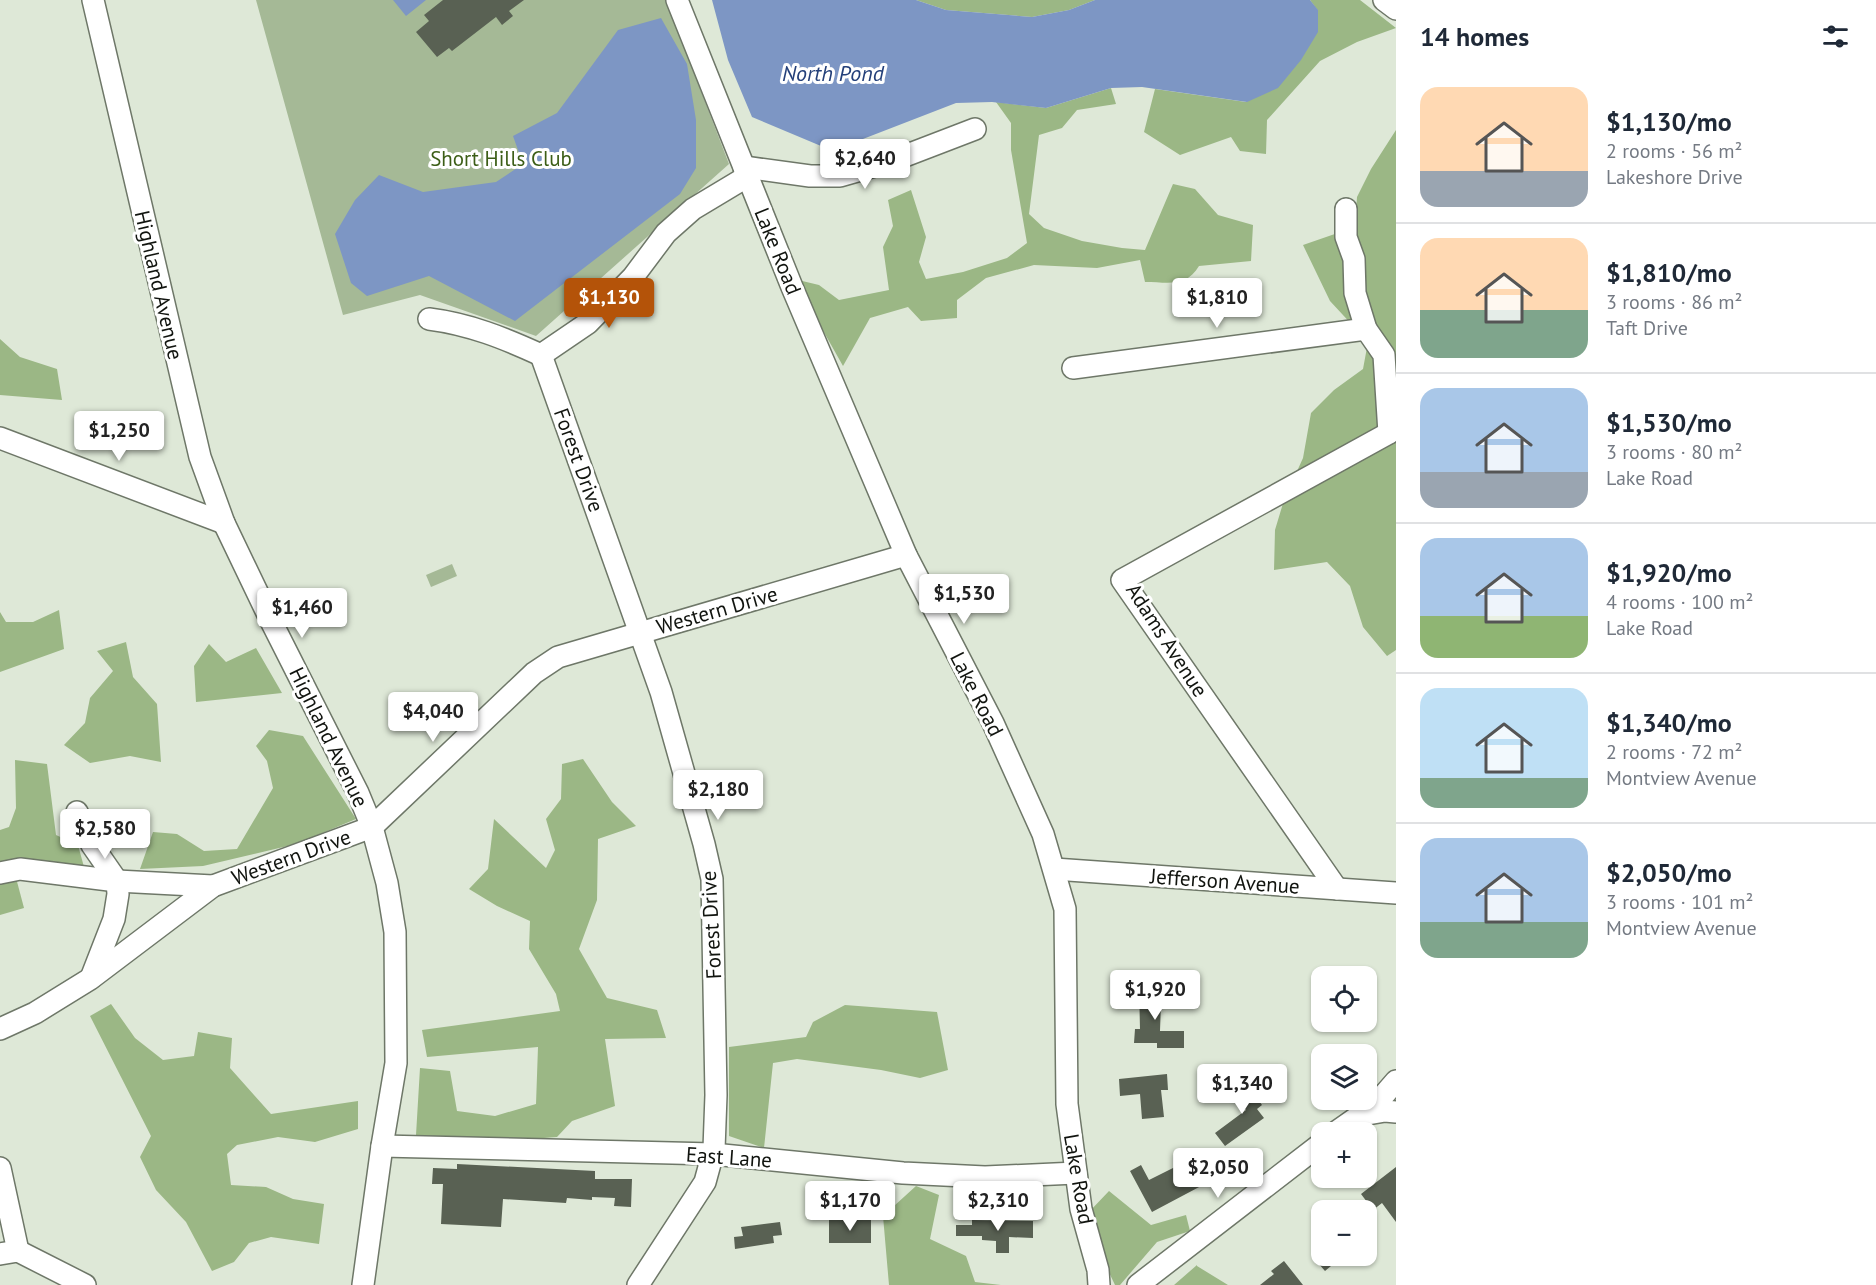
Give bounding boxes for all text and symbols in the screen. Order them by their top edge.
text: 14 homes [1420,20,1529,53]
icon: filters [1819,20,1852,53]
water label: North Pond [782,59,885,87]
text: $1,130/mo [1606,105,1732,138]
icon: home [1468,111,1540,183]
text: 2 rooms · 56 m² [1606,138,1742,164]
pin: $2,640 [816,139,914,190]
park label: Short Hills Club [430,145,572,172]
text: $2,640 [834,145,896,171]
text: Lakeshore Drive [1606,164,1743,190]
street label: Lake Road [748,204,808,298]
street label: Highland Avenue [129,208,189,362]
text: $1,810/mo [1606,256,1732,289]
icon: home [1468,262,1540,334]
pin: $1,130 [560,278,658,329]
pin: $1,810 [1168,278,1266,329]
text: $1,130 [578,284,640,310]
text: $1,810 [1186,284,1248,310]
text: 3 rooms · 86 m² [1606,289,1742,315]
text: Taft Drive [1606,315,1688,341]
street label: Forest Drive [548,404,610,516]
text: $1,530/mo [1606,406,1732,439]
pin: $1,250 [70,411,168,462]
icon: home [1468,412,1540,484]
text: $1,250 [88,417,150,443]
text: 3 rooms · 80 m² [1606,439,1742,465]
text: Lake Road [1606,465,1693,491]
text: $1,920/mo [1606,556,1732,589]
icon: home [1468,562,1540,634]
pin: $1,530 [915,574,1013,625]
street label: Adams Avenue [1120,578,1214,702]
street label: Western Drive [653,580,781,640]
text: $1,530 [933,580,995,606]
pin: $1,460 [253,588,351,639]
text: 4 rooms · 100 m² [1606,589,1753,615]
text: $1,460 [271,594,333,620]
text: Lake Road [1606,615,1693,641]
street label: Lake Road [944,647,1010,741]
street label: Highland Avenue [283,663,375,811]
pin: $4,040 [384,692,482,743]
text: $4,040 [402,698,464,724]
text: $1,340/mo [1606,706,1732,739]
icon: home [1468,712,1540,784]
text: 2 rooms · 72 m² [1606,739,1742,765]
text: Montview Avenue [1606,765,1757,791]
pin: $2,180 [669,770,767,821]
text: $2,180 [687,776,749,802]
pin: $2,580 [56,809,154,860]
text: $2,580 [74,815,136,841]
street label: Western Drive [228,823,354,891]
text: $2,050/mo [1606,856,1732,889]
street label: Jefferson Avenue [1148,862,1301,900]
icon: home [1468,862,1540,934]
street label: Forest Drive [695,870,727,980]
text: 3 rooms · 101 m² [1606,889,1753,915]
text: Montview Avenue [1606,915,1757,941]
map controls [1311,966,1377,1266]
button: locate [1311,966,1377,1032]
pin: $1,920 [1106,970,1204,1021]
text: $1,920 [1124,976,1186,1002]
button: layers [1311,1044,1377,1110]
pin: $1,340 [1193,1064,1291,1115]
text: $1,340 [1211,1070,1273,1096]
button: + [1311,1122,1377,1188]
street label: Lake Road [1058,1132,1100,1226]
street label: East Lane [685,1141,773,1173]
pin: $2,050 [1169,1148,1267,1199]
text: $2,050 [1187,1154,1249,1180]
pin: $1,170 [801,1181,899,1232]
pin: $2,310 [949,1181,1047,1232]
text: $1,170 [819,1187,881,1213]
text: $2,310 [967,1187,1029,1213]
button: − [1311,1200,1377,1266]

